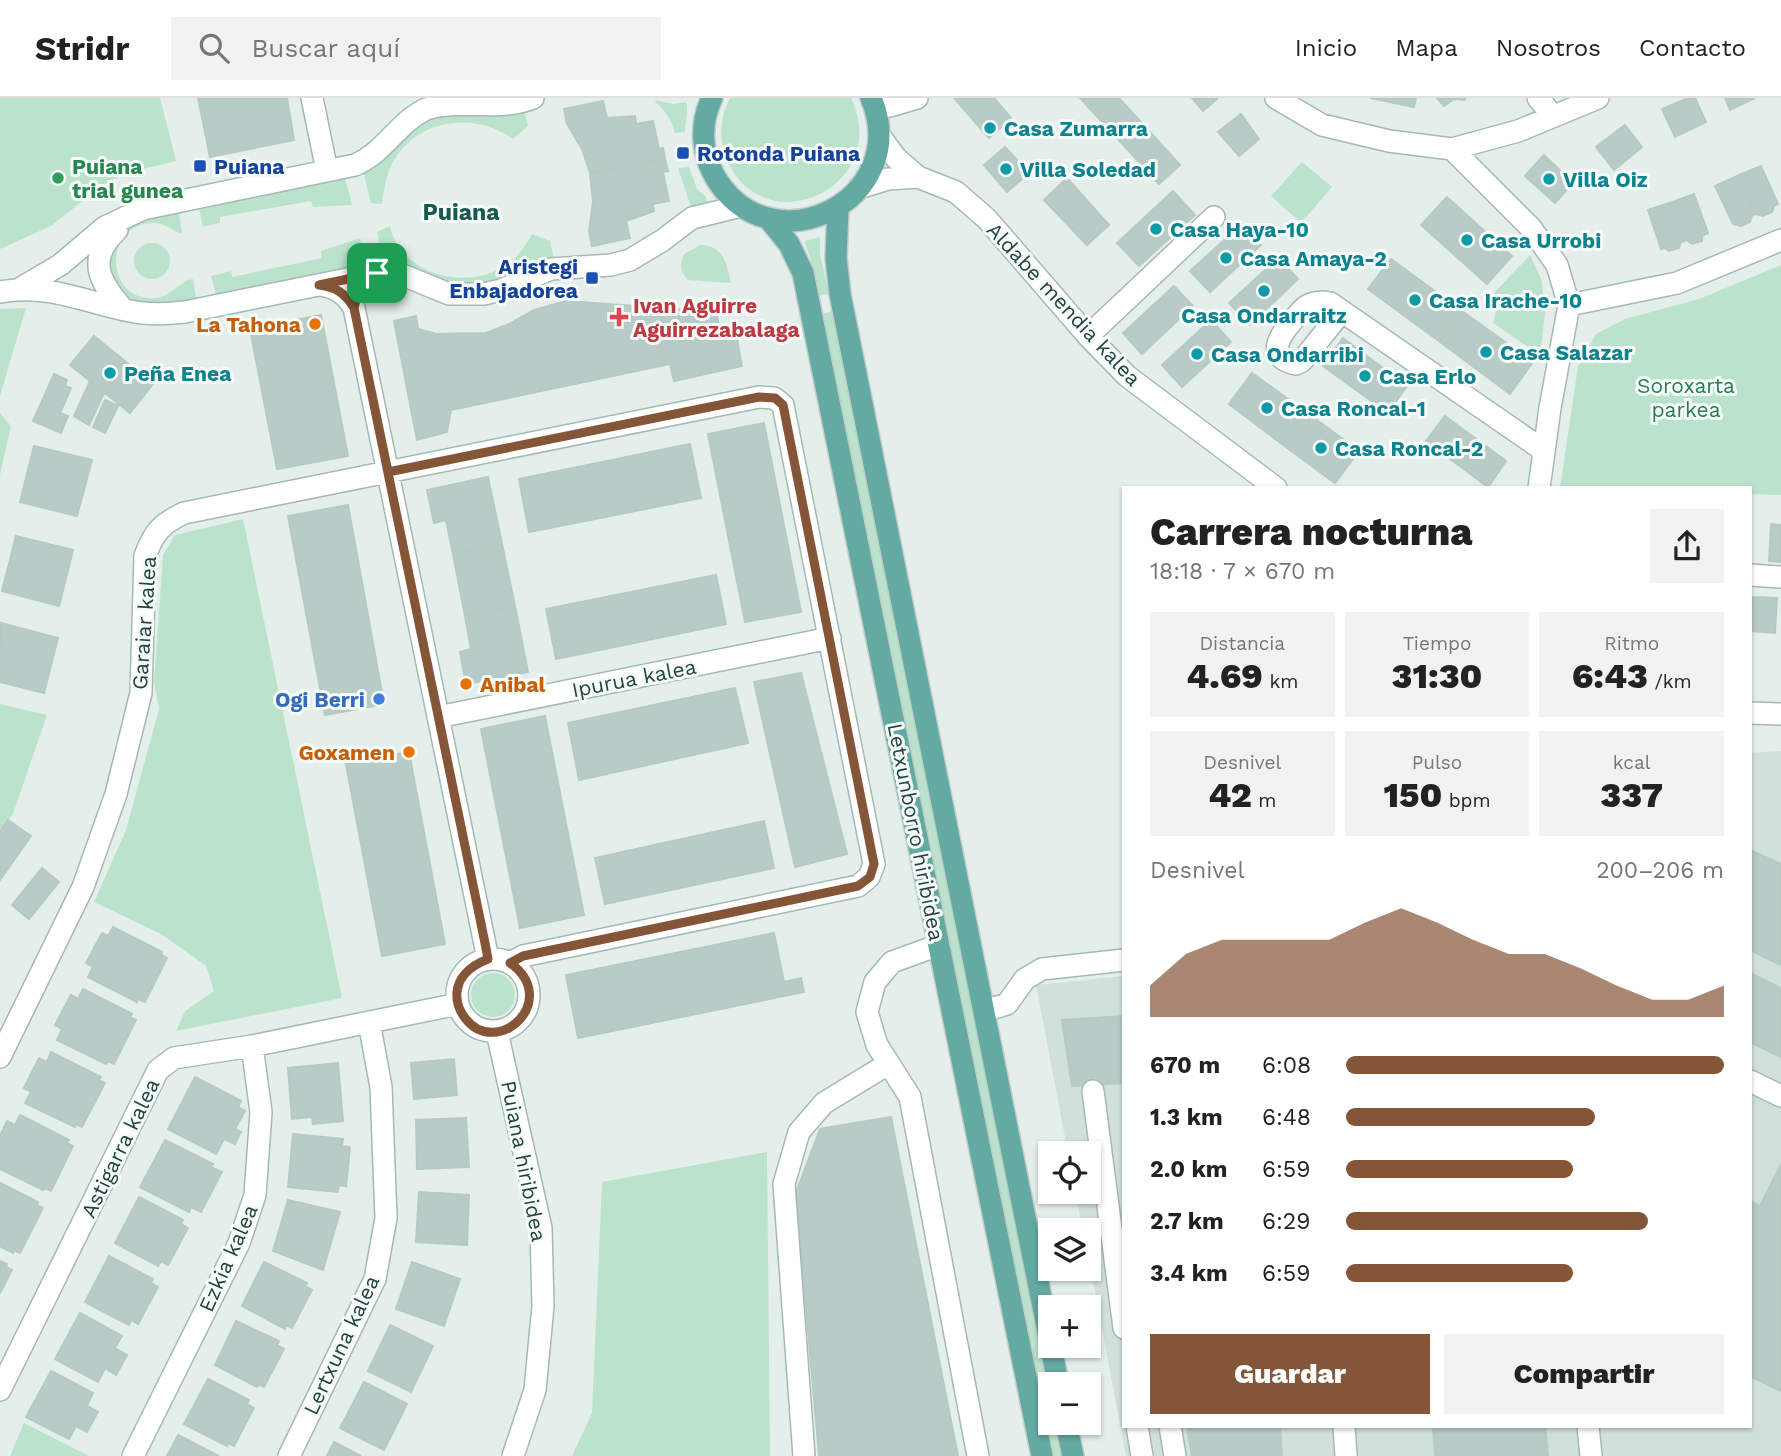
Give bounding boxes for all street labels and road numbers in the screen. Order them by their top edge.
street label: Aldabe mendia kalea [982,217,1146,391]
street label: Garaiar kalea [127,555,161,691]
street label: Ipurua kalea [570,654,699,702]
street label: Letxunborro hiribidea [883,721,949,943]
street label: Astigarra kalea [76,1074,165,1222]
street label: Puiana hiribidea [496,1078,552,1244]
street label: Ezkia kalea [193,1200,263,1315]
street label: Lertxuna kalea [298,1271,384,1419]

